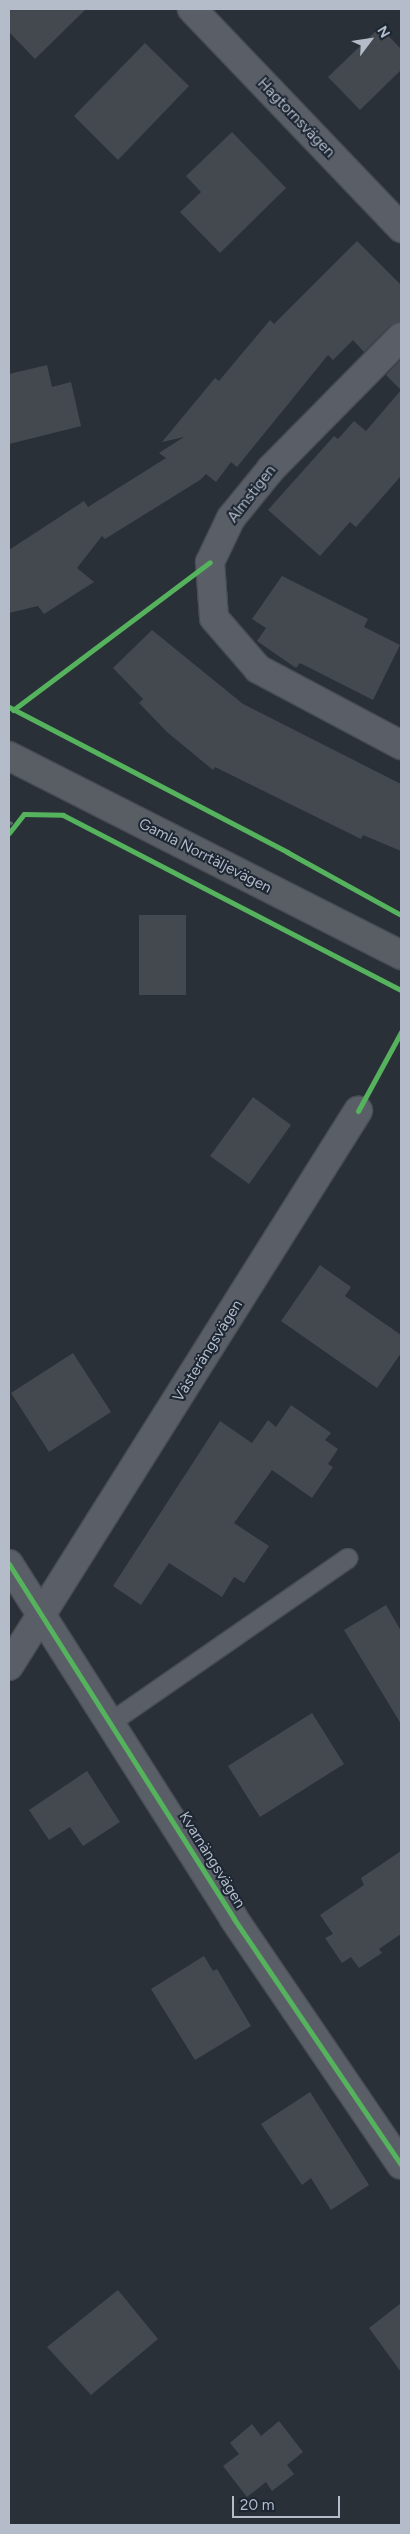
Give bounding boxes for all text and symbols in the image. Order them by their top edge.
north arrow [345,15,395,65]
text: N [373,23,393,41]
street label: Hagtornsvägen [254,75,338,161]
street label: Almstigen [224,462,280,526]
street label: Gamla Norrtäljevägen [136,815,274,897]
street label: Västerängsvägen [169,1297,247,1405]
street label: Kvarnängsvägen [175,1808,249,1912]
scale bar [235,2486,342,2518]
text: 20 m [240,2496,274,2514]

